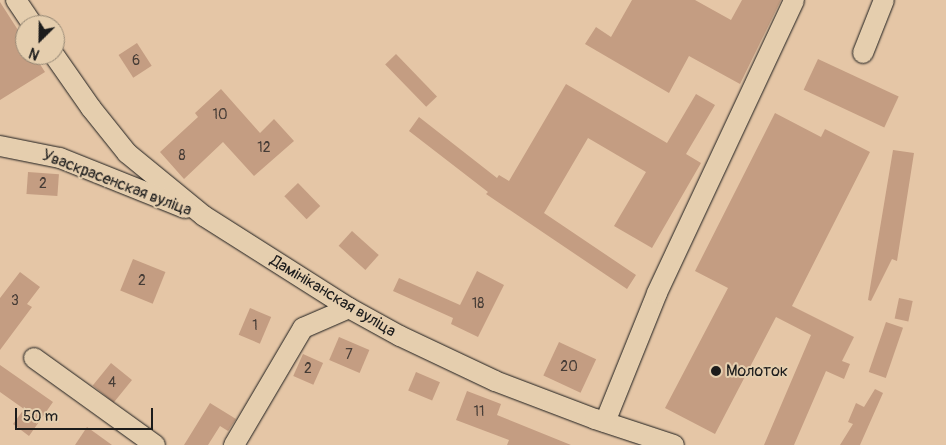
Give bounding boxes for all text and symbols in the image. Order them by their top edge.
north arrow [15,15,65,65]
text: N [27,44,42,63]
house number: 6 [132,53,140,69]
house number: 10 [212,107,228,123]
house number: 12 [257,140,271,156]
street label: Уваскрасенская вуліца [40,146,194,220]
house number: 8 [178,148,186,164]
house number: 2 [39,176,47,192]
street label: Дамініканская вуліца [267,251,399,341]
house number: 2 [138,273,146,289]
house number: 3 [11,293,19,309]
house number: 18 [472,296,484,312]
house number: 1 [252,318,258,334]
house number: 7 [345,347,353,363]
house number: 20 [560,359,578,375]
house number: 2 [304,361,312,377]
place label: Молоток [726,361,788,381]
marker: Молоток [710,365,722,377]
house number: 4 [108,375,116,391]
scale bar [18,398,155,430]
house number: 11 [474,404,484,420]
text: 50 m [23,407,58,426]

